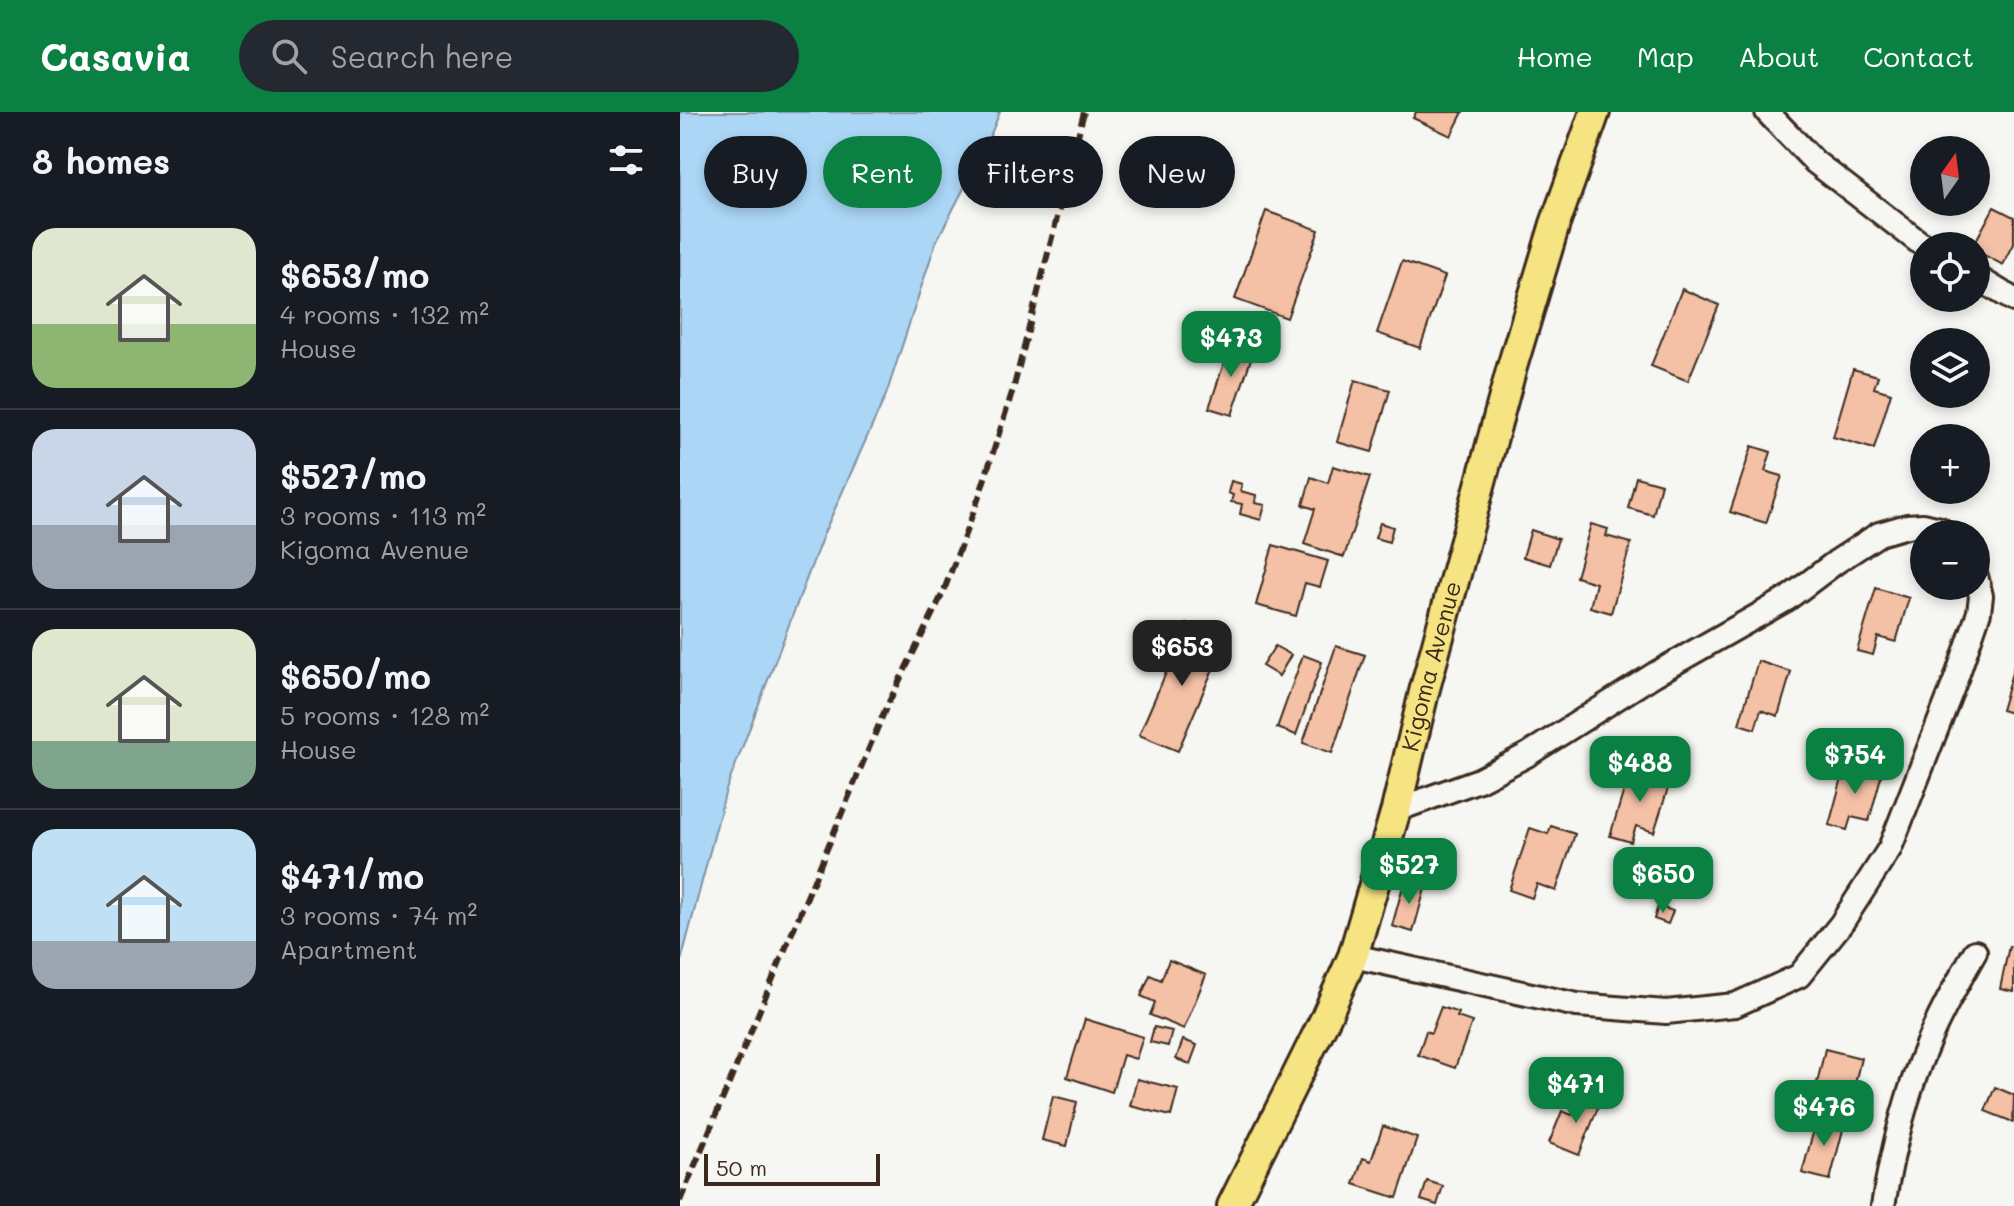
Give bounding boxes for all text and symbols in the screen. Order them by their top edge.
search box [239,20,799,92]
text: Casavia [40,31,191,81]
icon: search [267,34,311,78]
text: Search here [331,36,513,76]
text: Home [1517,38,1593,74]
text: Map [1637,38,1694,74]
text: About [1738,38,1819,74]
text: Contact [1863,38,1974,74]
chip: Buy [704,136,807,208]
chip: Rent [823,136,942,208]
chip: Filters [958,136,1103,208]
chip: New [1119,136,1235,208]
north arrow [1910,136,1990,216]
map controls [1910,136,1990,600]
text: 8 homes [32,138,170,183]
icon: filters [604,138,648,182]
button: locate [1910,232,1990,312]
text: $653/mo [280,252,429,297]
icon: home [96,260,192,356]
text: 4 rooms · 132 m² [280,297,489,331]
pin: $473 [1184,311,1278,379]
text: $473 [1200,320,1262,354]
button: layers [1910,328,1990,408]
text: House [280,331,357,365]
button: + [1910,424,1990,504]
text: $527/mo [280,453,426,498]
icon: home [96,461,192,557]
text: 3 rooms · 113 m² [280,498,486,532]
button: − [1910,520,1990,600]
text: Kigoma Avenue [280,532,469,566]
street label: Kigoma Avenue [1393,577,1467,754]
pin: $653 [1135,620,1229,688]
text: $653 [1151,629,1213,663]
text: $650/mo [280,653,431,698]
icon: home [96,661,192,757]
text: 5 rooms · 128 m² [280,698,489,732]
pin: $754 [1808,728,1902,796]
text: House [280,732,357,766]
pin: $488 [1593,736,1687,804]
text: $754 [1824,737,1886,771]
text: $488 [1608,745,1672,779]
pin: $527 [1362,838,1456,906]
text: $527 [1379,847,1439,881]
pin: $650 [1616,847,1710,915]
text: $471/mo [280,853,424,898]
text: $650 [1631,856,1695,890]
icon: home [96,861,192,957]
text: 3 rooms · 74 m² [280,898,477,932]
text: Apartment [280,932,417,966]
pin: $471 [1529,1057,1623,1125]
text: $471 [1547,1066,1605,1100]
pin: $476 [1777,1080,1871,1148]
text: $476 [1793,1089,1855,1123]
scale bar [704,1150,880,1186]
text: 50 m [716,1153,767,1182]

